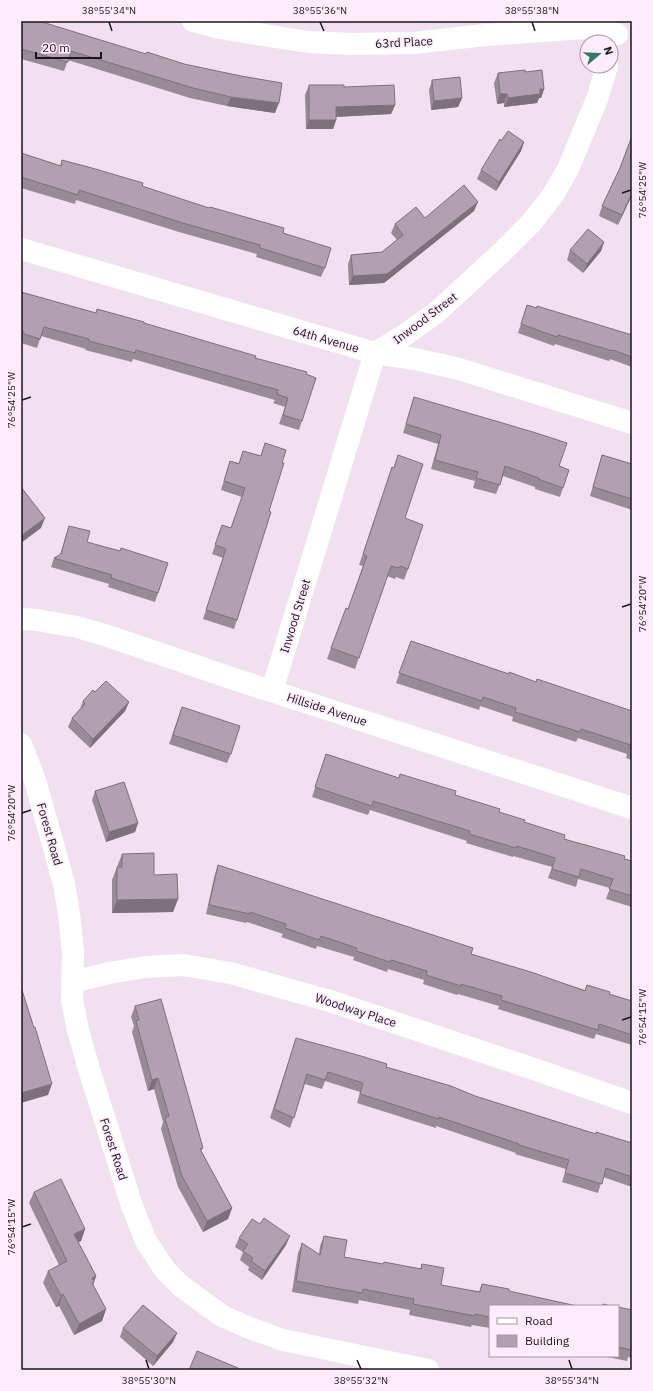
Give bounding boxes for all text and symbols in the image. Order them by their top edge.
text: 38°55'34"N [82,4,136,17]
text: 38°55'36"N [293,4,347,17]
text: 38°55'38"N [505,4,559,17]
street label: 63rd Place [375,33,434,51]
scale bar [36,34,101,60]
north arrow [579,34,619,74]
text: 20 m [42,40,70,55]
text: N [601,45,616,57]
text: 76°54'25"W [636,162,649,218]
street label: Inwood Street [390,289,460,347]
street label: 64th Avenue [291,322,361,356]
text: 76°54'25"W [5,372,18,428]
text: 76°54'20"W [636,576,649,632]
street label: Inwood Street [277,577,313,655]
street label: Hillside Avenue [285,689,369,729]
text: 76°54'20"W [5,785,18,841]
street label: Forest Road [34,801,66,867]
text: 76°54'15"W [636,989,649,1045]
street label: Woodway Place [313,990,399,1030]
street label: Forest Road [97,1116,131,1182]
text: 76°54'15"W [5,1199,18,1255]
legend [489,1305,619,1357]
text: Road [525,1313,553,1328]
text: Building [525,1333,570,1348]
text: 38°55'30"N [122,1374,176,1387]
text: 38°55'32"N [334,1374,388,1387]
text: 38°55'34"N [545,1374,599,1387]

